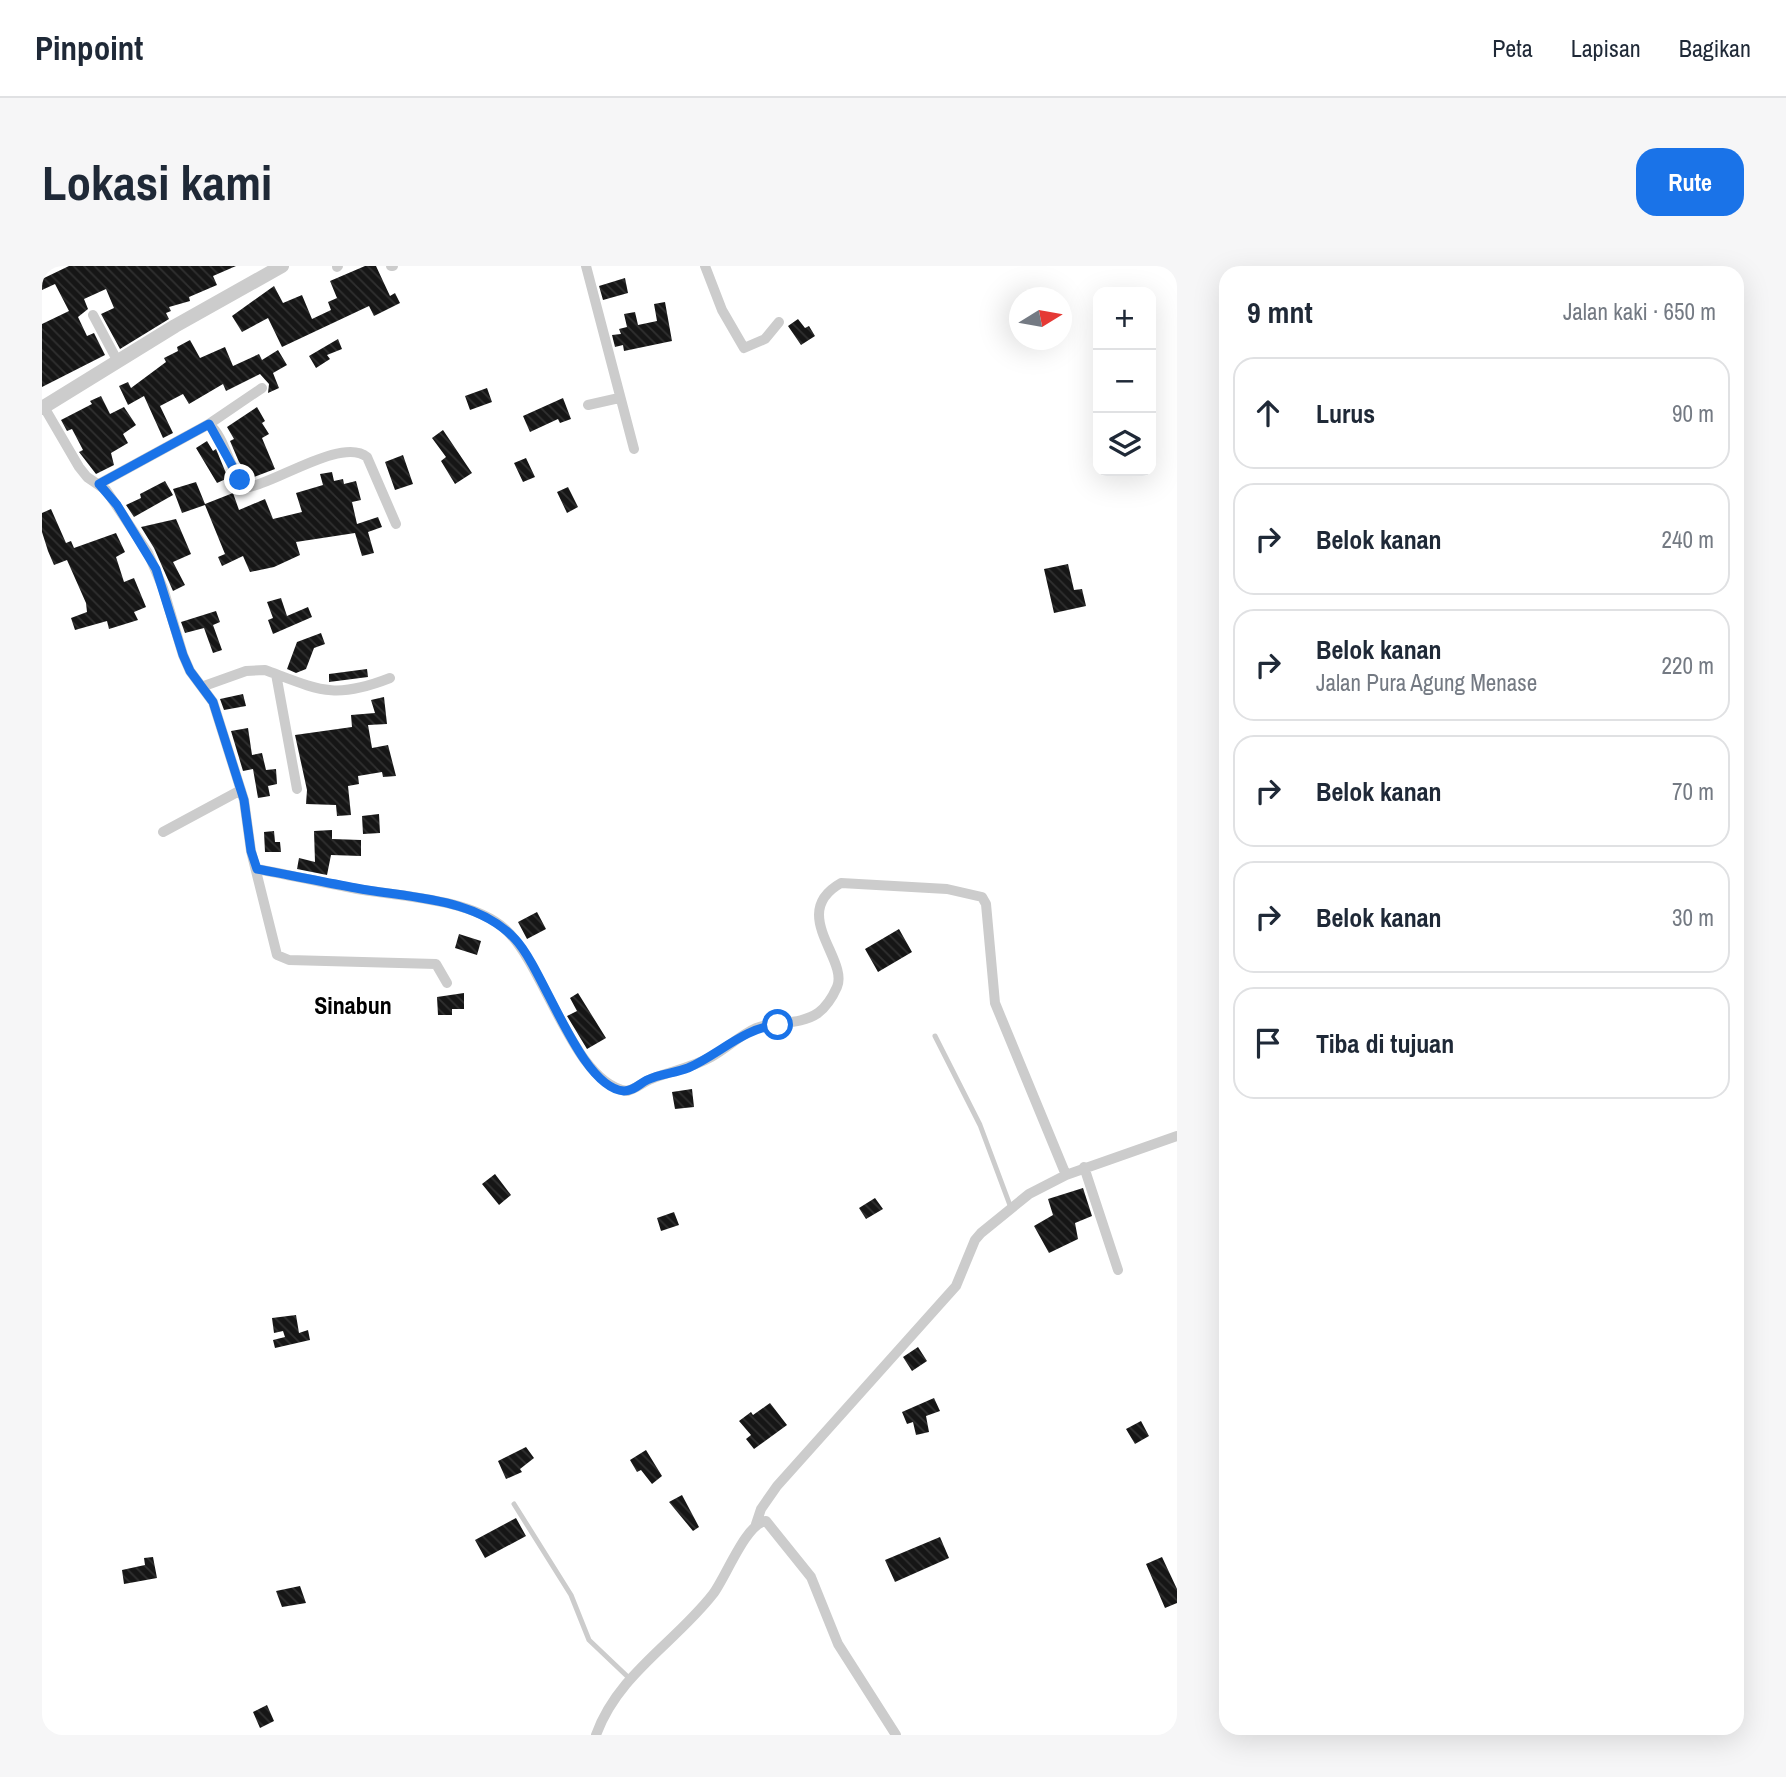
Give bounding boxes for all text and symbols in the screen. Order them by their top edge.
text: Pinpoint [35,26,143,70]
text: Peta [1492,32,1533,64]
text: Lapisan [1571,32,1641,64]
text: Bagikan [1679,32,1751,64]
button: Rute [1636,148,1744,216]
text: Lokasi kami [42,149,272,215]
north arrow [1009,287,1072,350]
map controls [1093,287,1156,476]
button: + [1093,287,1156,350]
text: 9 mnt [1247,292,1313,332]
text: Jalan kaki · 650 m [1563,296,1716,327]
button: − [1093,350,1156,413]
icon: ahead [1249,394,1287,432]
text: Lurus [1316,396,1375,431]
text: 90 m [1672,398,1714,429]
button: layers [1093,413,1156,476]
route end [224,464,255,495]
icon: right [1249,520,1287,558]
text: Belok kanan [1316,522,1442,557]
text: 240 m [1662,524,1714,555]
text: Belok kanan [1316,632,1442,667]
icon: right [1249,646,1287,684]
text: 220 m [1662,650,1714,681]
text: Jalan Pura Agung Menase [1316,667,1537,698]
icon: right [1249,772,1287,810]
text: Belok kanan [1316,774,1442,809]
text: 70 m [1672,776,1714,807]
icon: right [1249,898,1287,936]
text: Belok kanan [1316,900,1442,935]
text: 30 m [1672,902,1714,933]
district label: Sinabun [314,989,392,1021]
route start [762,1009,793,1040]
icon: arrive [1249,1024,1287,1062]
text: Tiba di tujuan [1316,1026,1454,1061]

